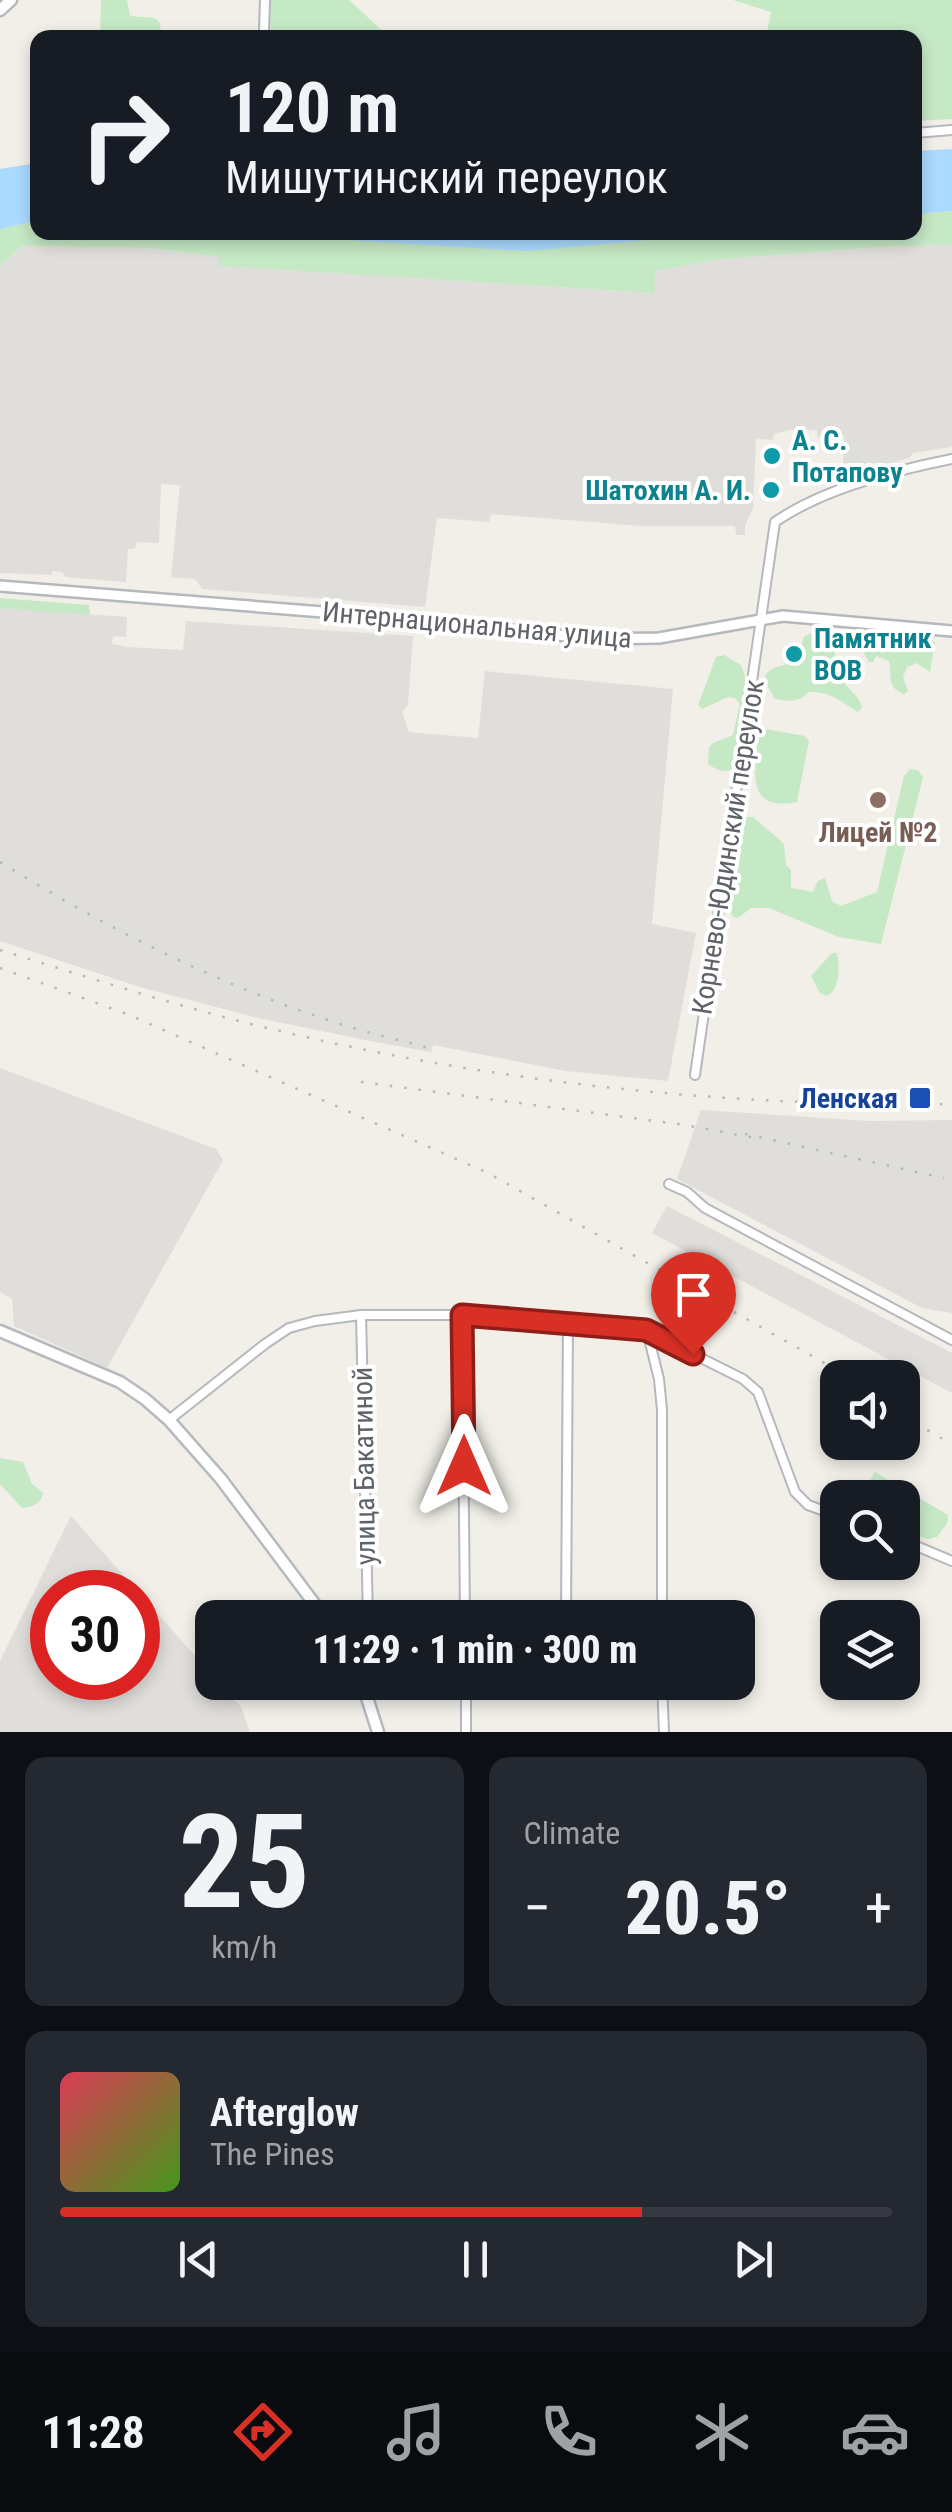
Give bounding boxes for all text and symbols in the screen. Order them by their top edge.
text: 120 m [225,67,399,149]
icon: right [60,70,190,200]
text: Мишутинский переулок [225,151,668,204]
place label: А. С. Потапову [792,424,903,489]
marker: А. С. Потапову [761,445,783,467]
place label: Шатохин А. И. [585,474,751,507]
marker: Шатохин А. И. [760,479,782,501]
street label: Интернациональная улица [321,595,633,655]
place label: Памятник ВОВ [814,622,932,687]
marker: Памятник ВОВ [783,643,805,665]
street label: Корнево-Юдинский переулок [685,677,771,1017]
marker: Лицей №2 [867,789,889,811]
place label: Лицей №2 [819,816,937,849]
place label: Ленская [799,1082,898,1115]
marker: Ленская [907,1085,933,1111]
pin [651,1252,736,1355]
icon: arrive [666,1267,721,1322]
map controls [820,1360,920,1700]
button: sound [820,1360,920,1460]
street label: улица Бакатиной [346,1367,382,1565]
position arrow [412,1414,516,1518]
button: search [820,1480,920,1580]
speed limit sign: 30 [30,1570,160,1700]
button: layers [820,1600,920,1700]
text: 11:29 · 1 min · 300 m [313,1628,637,1672]
text: 25 [179,1786,310,1939]
text: Climate [524,1814,620,1852]
text: 20.5° [625,1864,791,1952]
text: − [524,1876,551,1940]
text: + [865,1876,892,1940]
text: km/h [211,1928,277,1966]
text: Afterglow [210,2091,359,2135]
text: The Pines [210,2135,335,2173]
icon: previous [171,2232,226,2287]
icon: pause [448,2232,503,2287]
icon: next [726,2232,781,2287]
icon: directions [228,2397,298,2467]
icon: music [381,2397,451,2467]
icon: phone [534,2397,604,2467]
icon: climate [687,2397,757,2467]
icon: car [840,2397,910,2467]
text: 11:28 [42,2406,145,2459]

